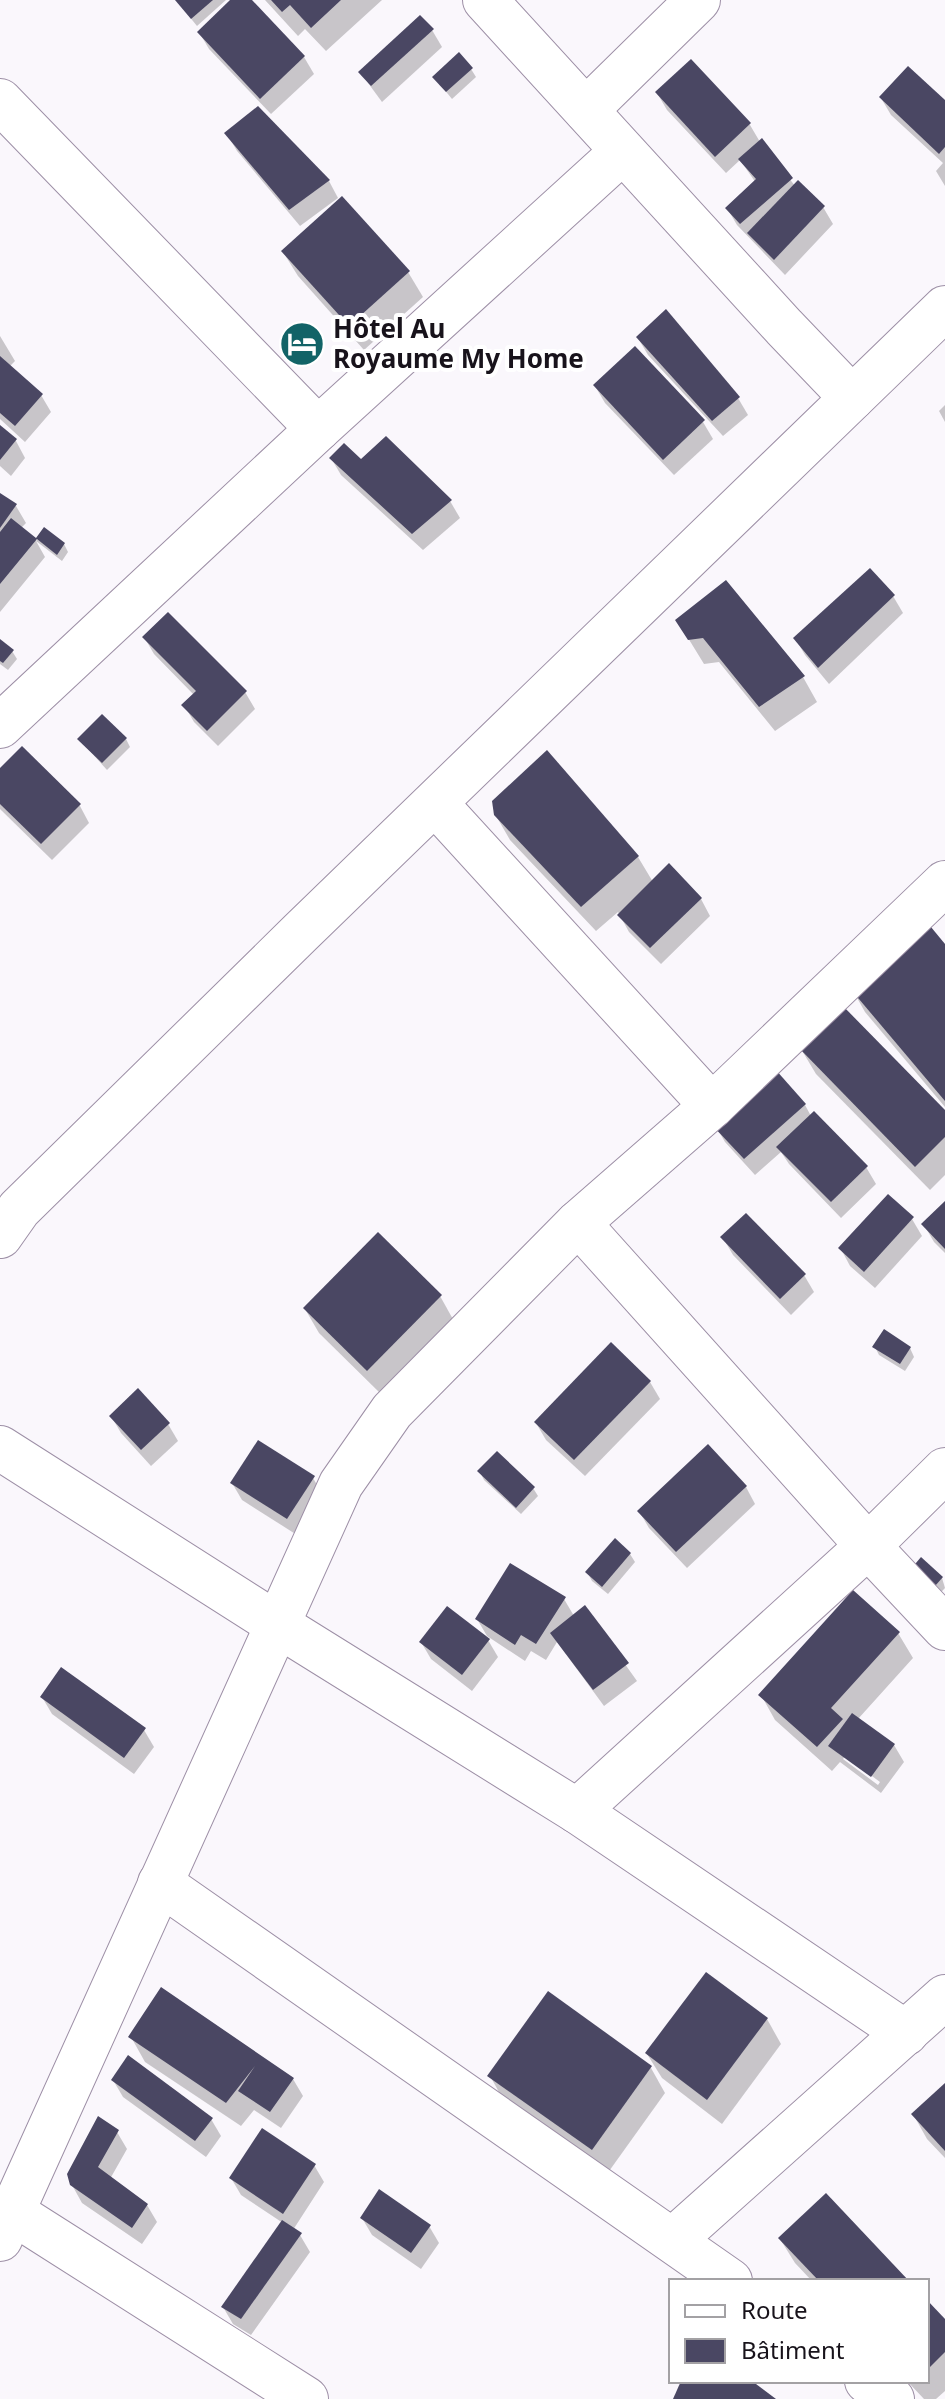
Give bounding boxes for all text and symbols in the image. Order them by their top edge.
place label: Hôtel Au Royaume My Home [333,310,584,376]
hotel icon: Hôtel Au Royaume My Home [278,320,326,368]
legend [669,2279,929,2383]
text: Route [741,2293,807,2326]
text: Bâtiment [741,2333,845,2366]

